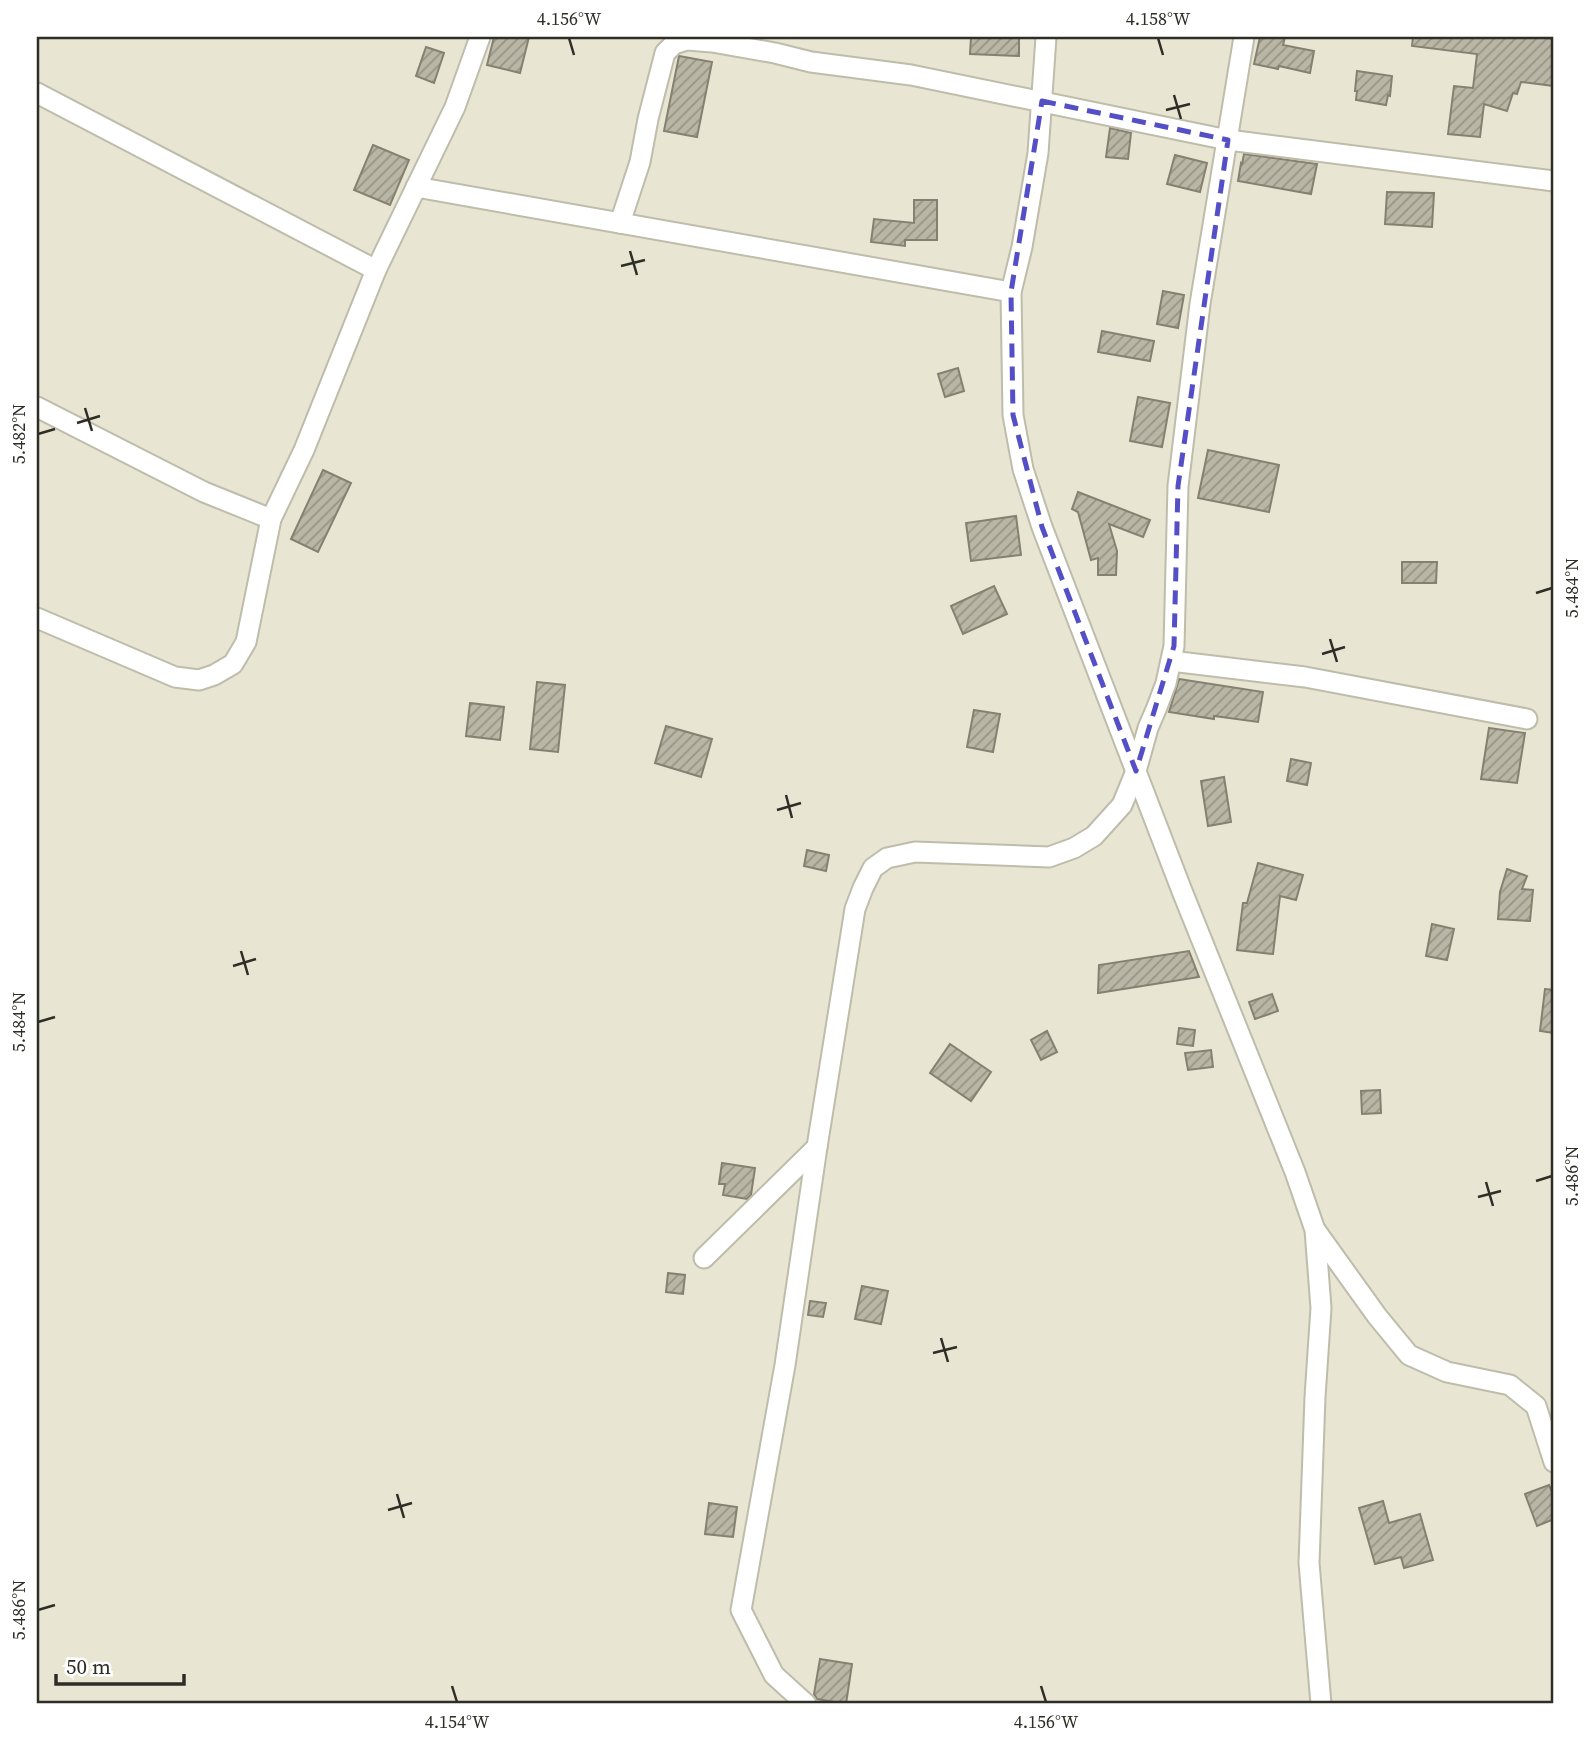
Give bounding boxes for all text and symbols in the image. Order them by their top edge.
text: 4.156°W [537,6,602,31]
text: 4.158°W [1126,6,1191,31]
text: 5.482°N [6,404,31,464]
text: 5.484°N [1559,558,1584,618]
text: 5.484°N [6,992,31,1052]
text: 5.486°N [1559,1146,1584,1206]
text: 5.486°N [6,1580,31,1640]
scale bar [56,1643,184,1687]
text: 50 m [66,1652,111,1681]
text: 4.154°W [425,1709,490,1734]
text: 4.156°W [1014,1709,1079,1734]

